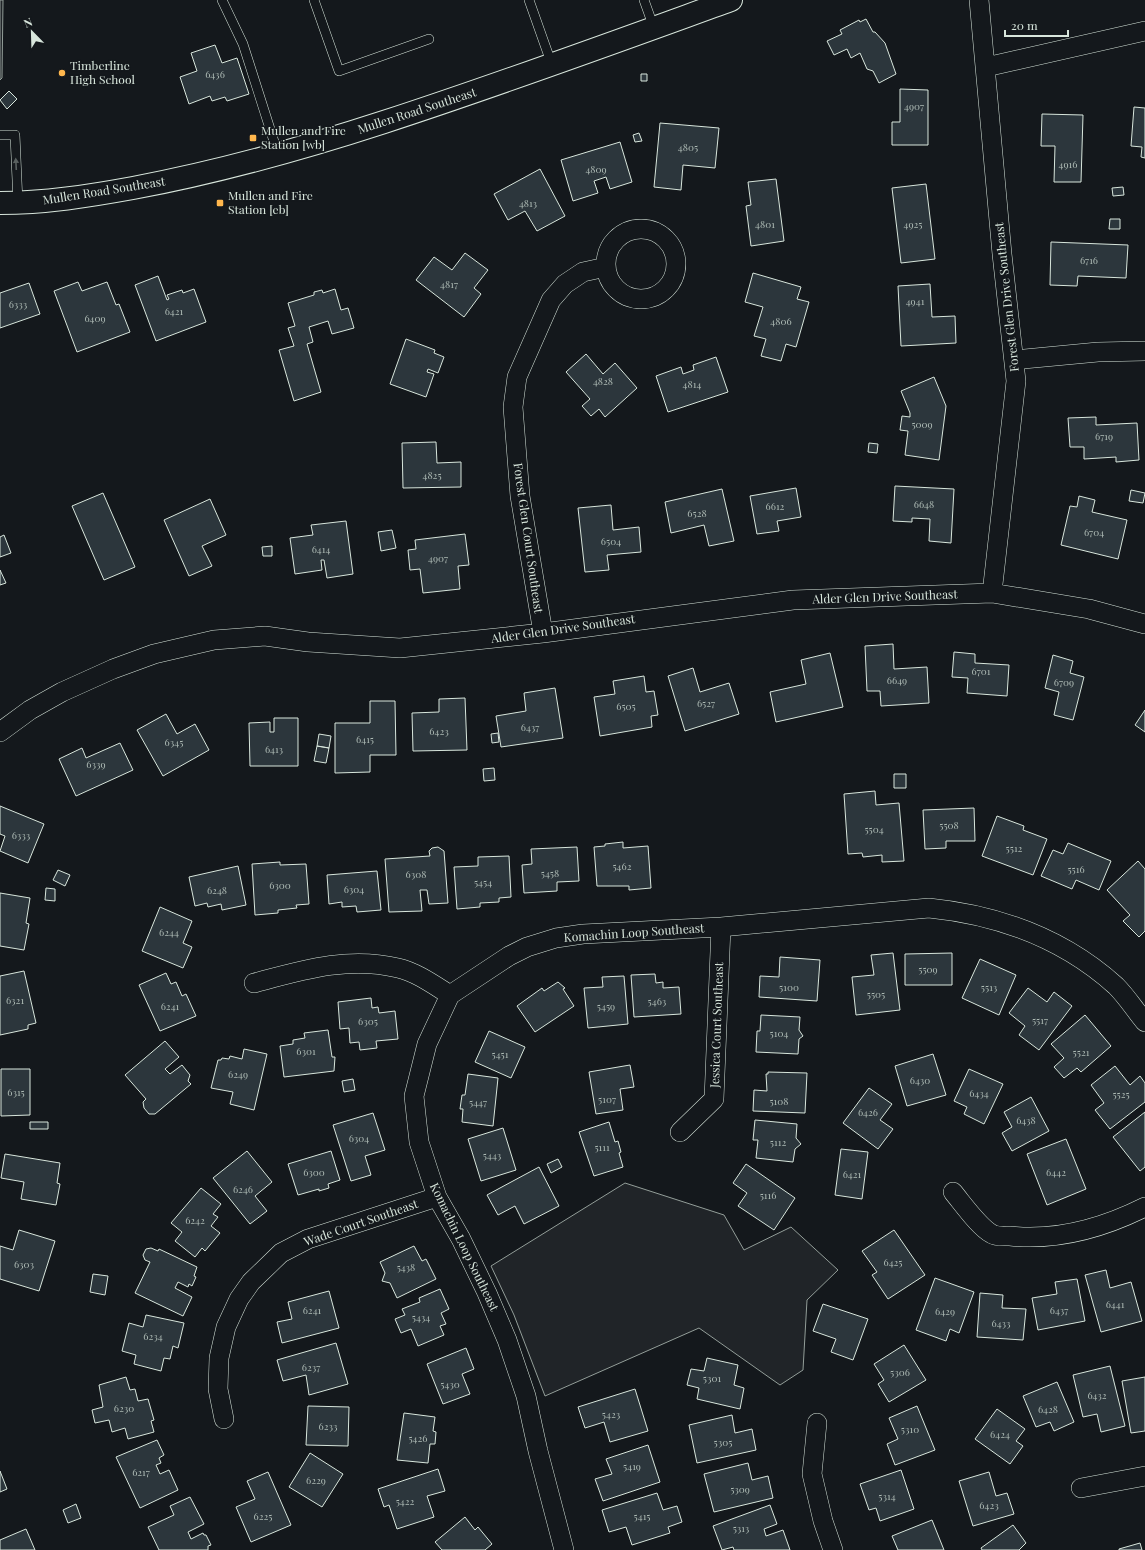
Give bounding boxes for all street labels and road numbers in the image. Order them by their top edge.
street label: Mullen Road Southeast [355,83,479,137]
street label: Mullen Road Southeast [42,172,167,208]
street label: Forest Glen Drive Southeast [990,221,1022,373]
street label: Forest Glen Court Southeast [511,462,548,615]
street label: Alder Glen Drive Southeast [811,585,959,607]
street label: Alder Glen Drive Southeast [489,610,637,646]
street label: Komachin Loop Southeast [563,919,705,945]
street label: Jessica Court Southeast [706,961,726,1089]
street label: Komachin Loop Southeast [427,1180,503,1314]
street label: Wade Court Southeast [301,1195,420,1249]

